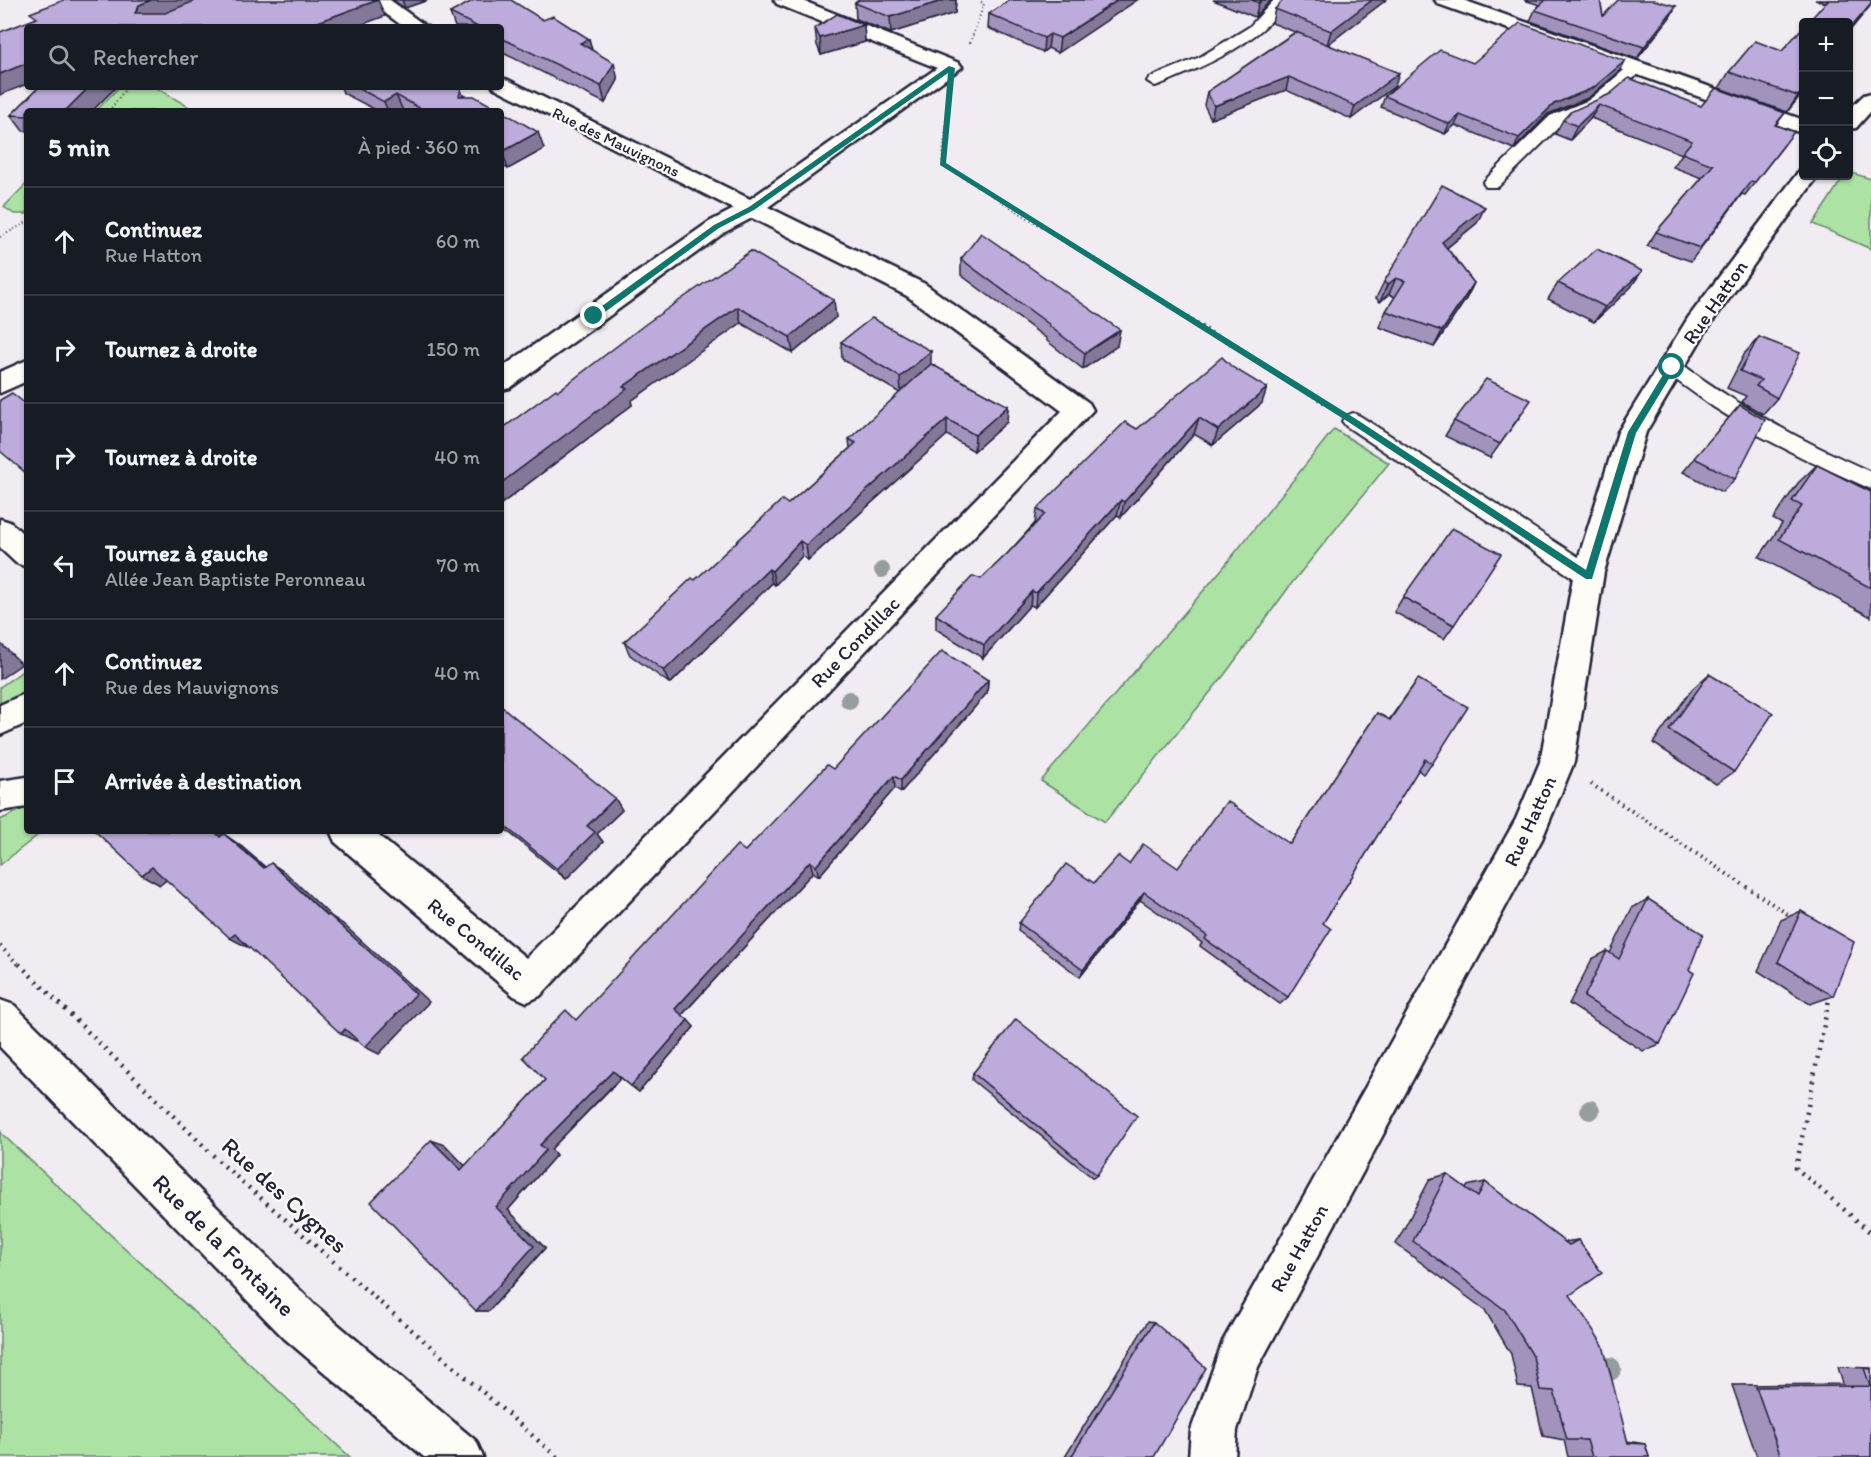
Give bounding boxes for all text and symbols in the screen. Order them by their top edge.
map controls [1799,18,1853,180]
button: + [1799,18,1853,72]
search box [24,24,504,90]
icon: search [45,41,78,74]
text: Rechercher [93,44,198,71]
button: − [1799,72,1853,126]
street label: Rue des Mauvignons [549,103,683,181]
button: locate [1799,126,1853,180]
text: 5 min [48,131,110,163]
text: À pied · 360 m [358,135,480,159]
text: Continuez [105,216,202,243]
icon: ahead [48,225,81,258]
text: 60 m [436,229,480,253]
text: Rue Hatton [105,243,202,267]
street label: Rue Hatton [1677,255,1753,349]
route end [580,302,606,328]
icon: right [48,333,81,366]
text: Tournez à droite [105,336,257,363]
text: 150 m [427,337,480,361]
route start [1658,353,1684,379]
icon: right [48,441,81,474]
text: Tournez à droite [105,444,257,471]
text: 40 m [434,445,480,469]
text: Tournez à gauche [105,540,268,567]
icon: left [48,549,81,582]
text: 70 m [436,553,480,577]
text: Allée Jean Baptiste Peronneau [105,567,366,591]
street label: Rue Condillac [806,591,904,693]
text: Continuez [105,648,202,675]
icon: ahead [48,657,81,690]
text: 40 m [434,661,480,685]
text: Rue des Mauvignons [105,675,279,699]
icon: arrive [48,765,81,798]
text: Arrivée à destination [105,768,301,795]
street label: Rue Hatton [1499,772,1561,870]
street label: Rue Condillac [423,893,529,985]
street label: Rue des Cygnes [216,1131,354,1259]
street label: Rue de la Fontaine [147,1168,301,1322]
street label: Rue Hatton [1265,1200,1333,1296]

